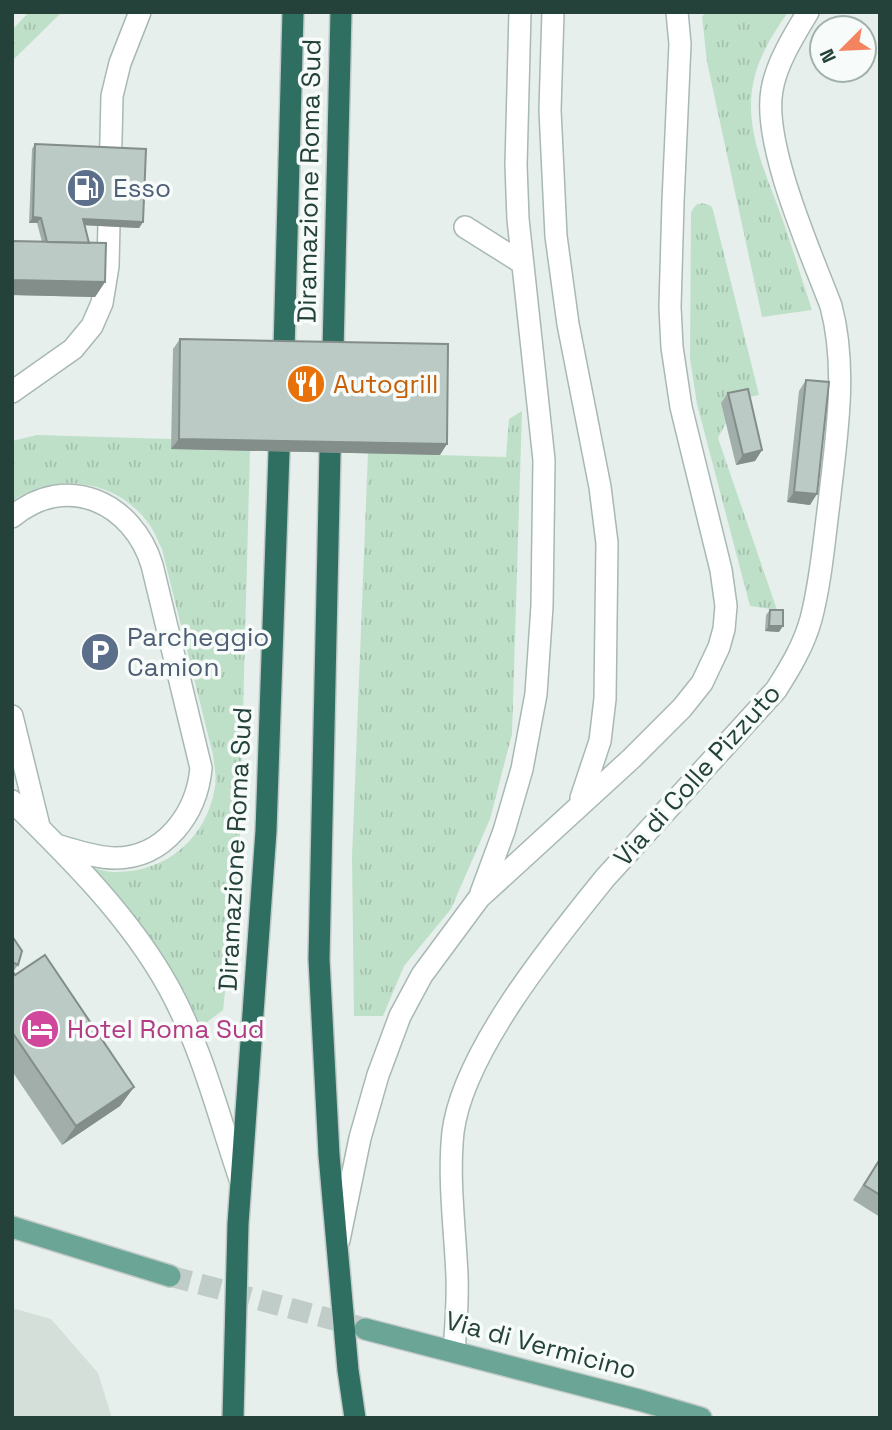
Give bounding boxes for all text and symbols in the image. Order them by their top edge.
north arrow [808,14,878,84]
street label: Diramazione Roma Sud [290,39,328,323]
text: N [814,45,842,67]
fuel station icon: Esso [65,167,107,209]
place label: Esso [113,171,171,205]
restaurant icon: Autogrill [285,363,327,405]
place label: Autogrill [333,367,438,401]
place label: Parcheggio Camion [127,620,269,684]
parking icon: Parcheggio Camion [79,631,121,673]
street label: Via di Colle Pizzuto [606,677,788,873]
street label: Diramazione Roma Sud [211,706,259,992]
hotel icon: Hotel Roma Sud [19,1008,61,1050]
place label: Hotel Roma Sud [67,1012,265,1046]
street label: Via di Vermicino [442,1303,640,1387]

